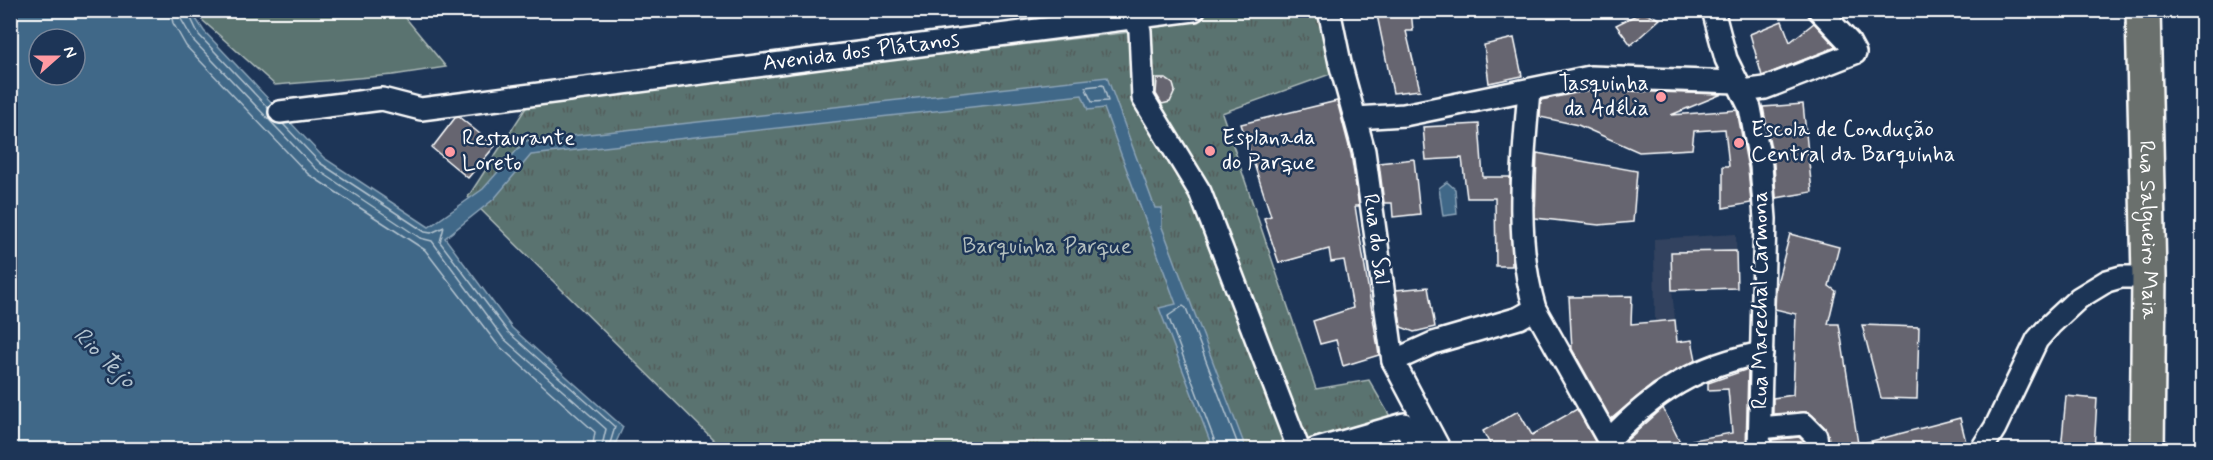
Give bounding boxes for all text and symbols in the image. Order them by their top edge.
street label: Avenida dos Plátanos [761,26,961,78]
north arrow [27,27,87,87]
text: N [58,43,81,61]
place label: Tasquinha da Adélia [1558,70,1649,123]
marker: Tasquinha da Adélia [1654,90,1668,104]
place label: Escola de Condução Central da Barquinha [1751,116,1955,169]
place label: Esplanada do Parque [1222,124,1316,177]
place label: Restaurante Loreto [462,125,575,178]
marker: Escola de Condução Central da Barquinha [1732,136,1746,150]
street label: Rua Salgueiro Maia [2131,140,2163,321]
marker: Esplanada do Parque [1203,144,1217,158]
marker: Restaurante Loreto [443,145,457,159]
street label: Rua Marechal Carmona [1747,191,1775,409]
street label: Rua do Sal [1356,192,1396,286]
park label: Barquinha Parque [962,233,1132,261]
water label: Rio Tejo [66,320,143,396]

